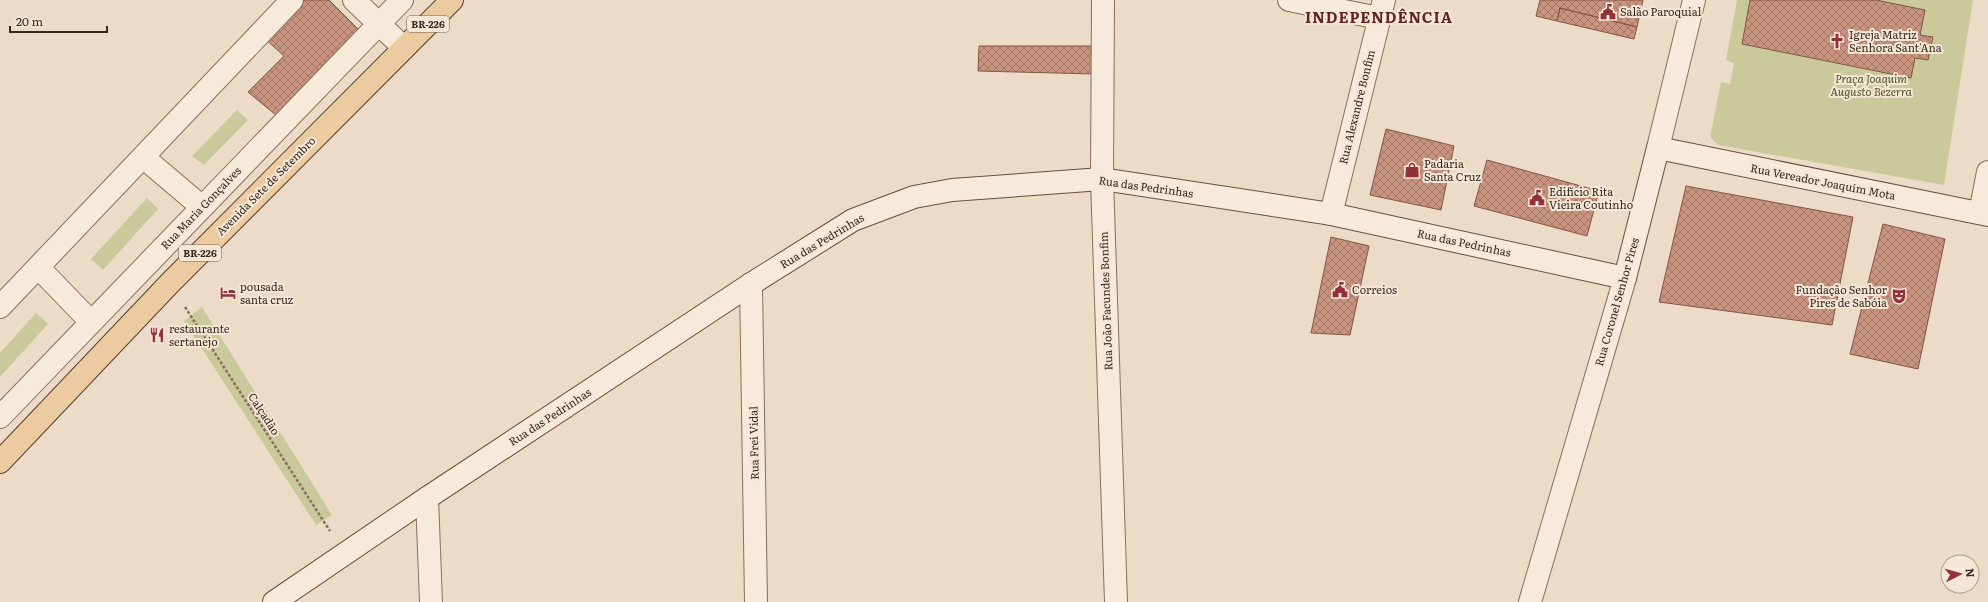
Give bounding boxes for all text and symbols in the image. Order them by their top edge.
public building icon: Salão Paroquial [1599,3,1617,21]
place label: Salão Paroquial [1620,3,1702,19]
district label: INDEPENDÊNCIA [1305,5,1453,28]
scale bar [10,8,107,34]
text: 20 m [16,12,43,30]
road number: BR-226 [407,16,449,32]
place label: Igreja Matriz Senhora Sant'Ana [1849,26,1942,55]
church icon: Igreja Matriz Senhora Sant'Ana [1828,32,1846,50]
street label: Rua Alexandre Bonfim [1334,48,1378,166]
park label: Praça Joaquim Augusto Bezerra [1830,70,1912,99]
street label: Avenida Sete de Setembro [212,132,318,238]
place label: Padaria Santa Cruz [1424,155,1482,184]
street label: Rua Vereador Joaquim Mota [1749,159,1897,203]
shop icon: Padaria Santa Cruz [1403,161,1421,179]
street label: Rua Maria Gonçalves [156,162,244,252]
street label: Rua das Pedrinhas [1098,171,1195,201]
place label: Edifício Rita Vieira Coutinho [1549,183,1633,212]
public building icon: Edifício Rita Vieira Coutinho [1528,189,1546,207]
street label: Rua das Pedrinhas [776,209,867,272]
street label: Rua das Pedrinhas [1416,224,1513,260]
street label: Rua João Facundes Bonfim [1095,231,1115,371]
street label: Rua Coronel Senhor Pires [1590,236,1642,368]
road number: BR-226 [179,245,221,261]
place label: pousada santa cruz [240,278,294,307]
public building icon: Correios [1331,281,1349,299]
place label: Correios [1352,281,1397,297]
place label: Fundação Senhor Pires de Sabóia [1795,281,1888,310]
hotel icon: pousada santa cruz [219,284,237,302]
theatre icon: Fundação Senhor Pires de Sabóia [1890,287,1908,305]
place label: restaurante sertanejo [169,320,230,349]
restaurant icon: restaurante sertanejo [148,326,166,344]
street label: Rua das Pedrinhas [505,383,594,449]
street label: Calçadão [245,389,284,438]
street label: Rua Frei Vidal [744,406,762,480]
north arrow [1940,554,1980,594]
text: N [1963,567,1979,578]

